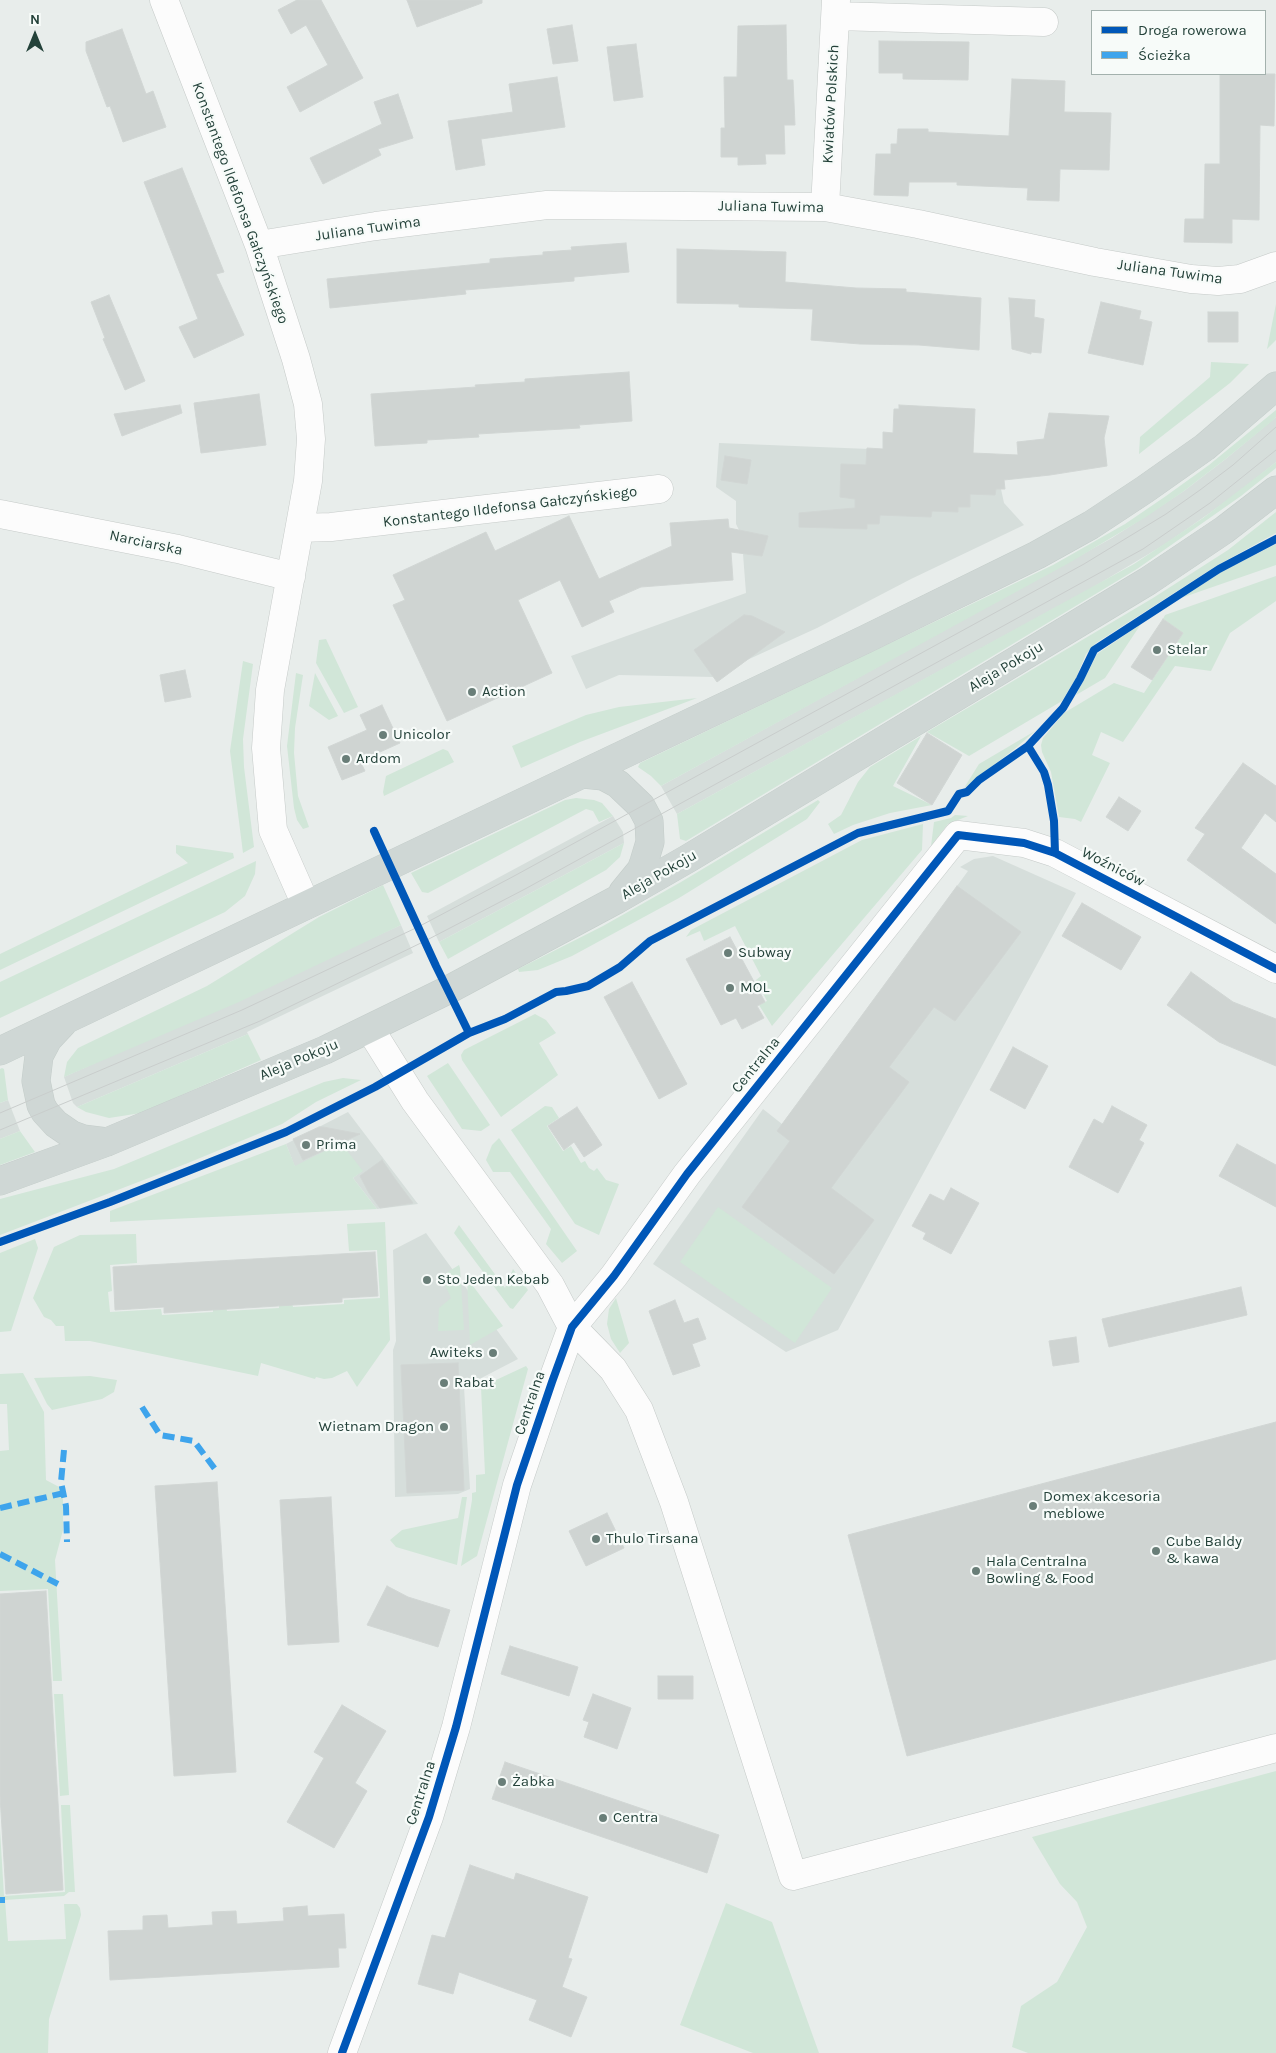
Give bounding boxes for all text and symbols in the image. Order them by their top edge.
north arrow [10,10,60,60]
legend [1091,10,1266,75]
text: N [30,11,40,28]
text: Droga rowerowa [1138,21,1247,39]
street label: Kwiatów Polskich [819,44,843,164]
text: Ścieżka [1138,46,1191,64]
street label: Konstantego Ildefonsa Gałczyńskiego [188,80,292,326]
street label: Juliana Tuwima [718,197,824,217]
street label: Juliana Tuwima [314,213,422,245]
street label: Juliana Tuwima [1116,256,1224,288]
street label: Konstantego Ildefonsa Gałczyńskiego [382,482,638,532]
street label: Narciarska [108,526,184,560]
street label: Aleja Pokoju [965,638,1047,696]
place label: Stelar [1167,641,1207,659]
marker: Stelar [1151,644,1163,656]
place label: Action [482,683,526,701]
marker: Action [466,686,478,698]
place label: Unicolor [393,726,450,744]
marker: Unicolor [377,729,389,741]
place label: Ardom [356,750,401,768]
marker: Ardom [340,753,352,765]
street label: Woźniców [1078,843,1148,891]
street label: Aleja Pokoju [618,846,700,904]
place label: Subway [738,944,791,962]
marker: Subway [722,947,734,959]
place label: MOL [740,979,769,997]
marker: MOL [724,982,736,994]
street label: Centralna [728,1033,784,1097]
street label: Aleja Pokoju [257,1035,341,1085]
place label: Prima [316,1136,356,1154]
marker: Prima [300,1139,312,1151]
place label: Sto Jeden Kebab [437,1271,549,1289]
marker: Sto Jeden Kebab [421,1274,433,1286]
place label: Awiteks [430,1344,483,1362]
marker: Awiteks [487,1347,499,1359]
street label: Centralna [511,1368,549,1438]
place label: Rabat [454,1374,494,1392]
marker: Rabat [438,1377,450,1389]
place label: Wietnam Dragon [319,1418,434,1436]
marker: Wietnam Dragon [438,1421,450,1433]
place label: Domex akcesoria meblowe [1043,1488,1160,1523]
marker: Domex akcesoria meblowe [1027,1500,1039,1512]
place label: Thulo Tirsana [606,1530,698,1548]
marker: Thulo Tirsana [590,1533,602,1545]
place label: Cube Baldy & kawa [1166,1533,1242,1568]
marker: Cube Baldy & kawa [1150,1545,1162,1557]
place label: Hala Centralna Bowling & Food [986,1553,1094,1588]
marker: Hala Centralna Bowling & Food [970,1565,982,1577]
street label: Centralna [402,1758,440,1828]
place label: Żabka [512,1773,555,1791]
marker: Żabka [496,1776,508,1788]
place label: Centra [613,1809,658,1827]
marker: Centra [597,1812,609,1824]

